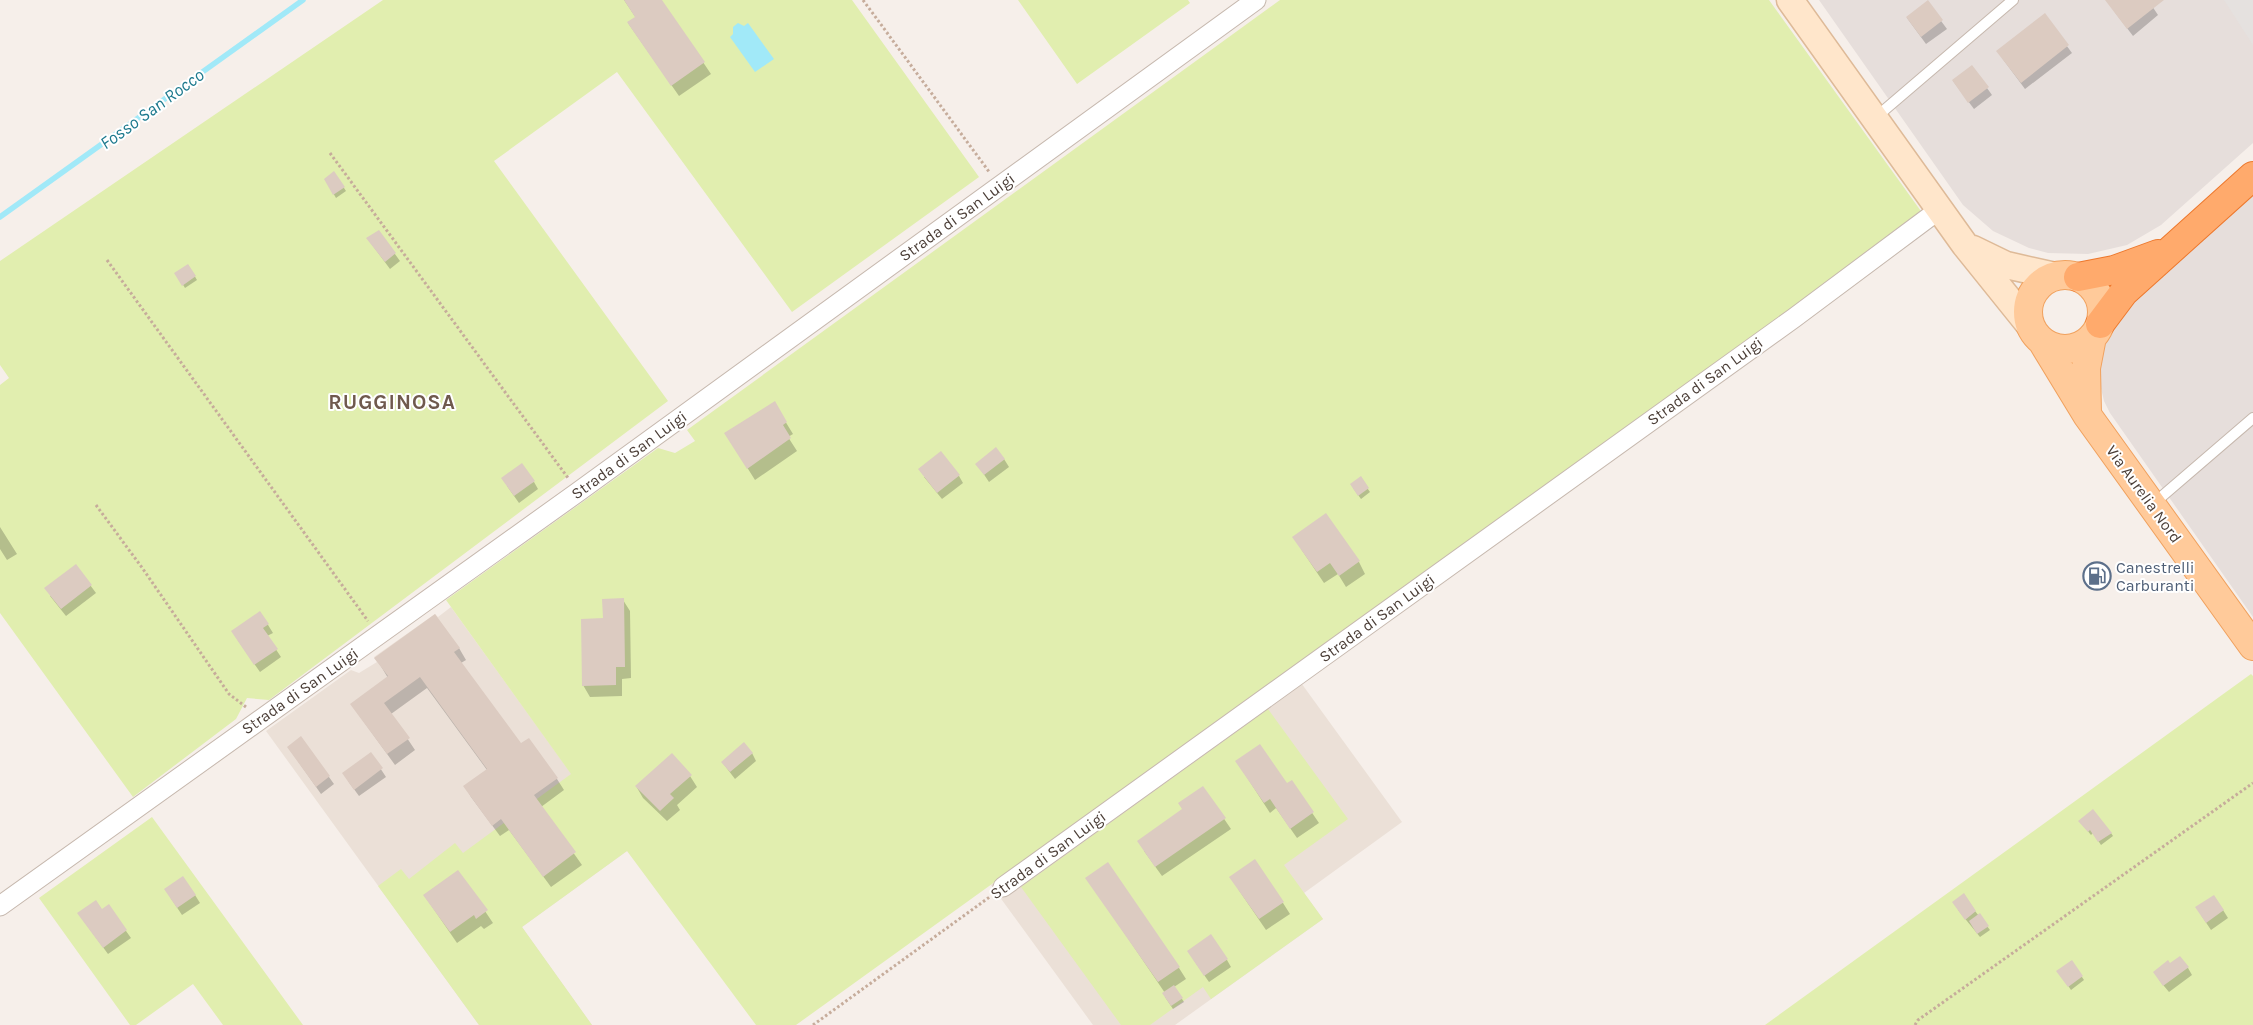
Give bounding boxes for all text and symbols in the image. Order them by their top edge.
water label: Fosso San Rocco [96,64,209,154]
street label: Strada di San Luigi [896,169,1018,265]
street label: Strada di San Luigi [1644,333,1766,429]
district label: RUGGINOSA [328,390,456,414]
street label: Strada di San Luigi [568,407,690,503]
street label: Via Aurelia Nord [2102,441,2186,547]
place label: Canestrelli Carburanti [2116,558,2195,595]
fuel station icon: Canestrelli Carburanti [2082,561,2112,591]
street label: Strada di San Luigi [1316,570,1438,666]
street label: Strada di San Luigi [238,644,362,738]
street label: Strada di San Luigi [987,807,1109,903]

